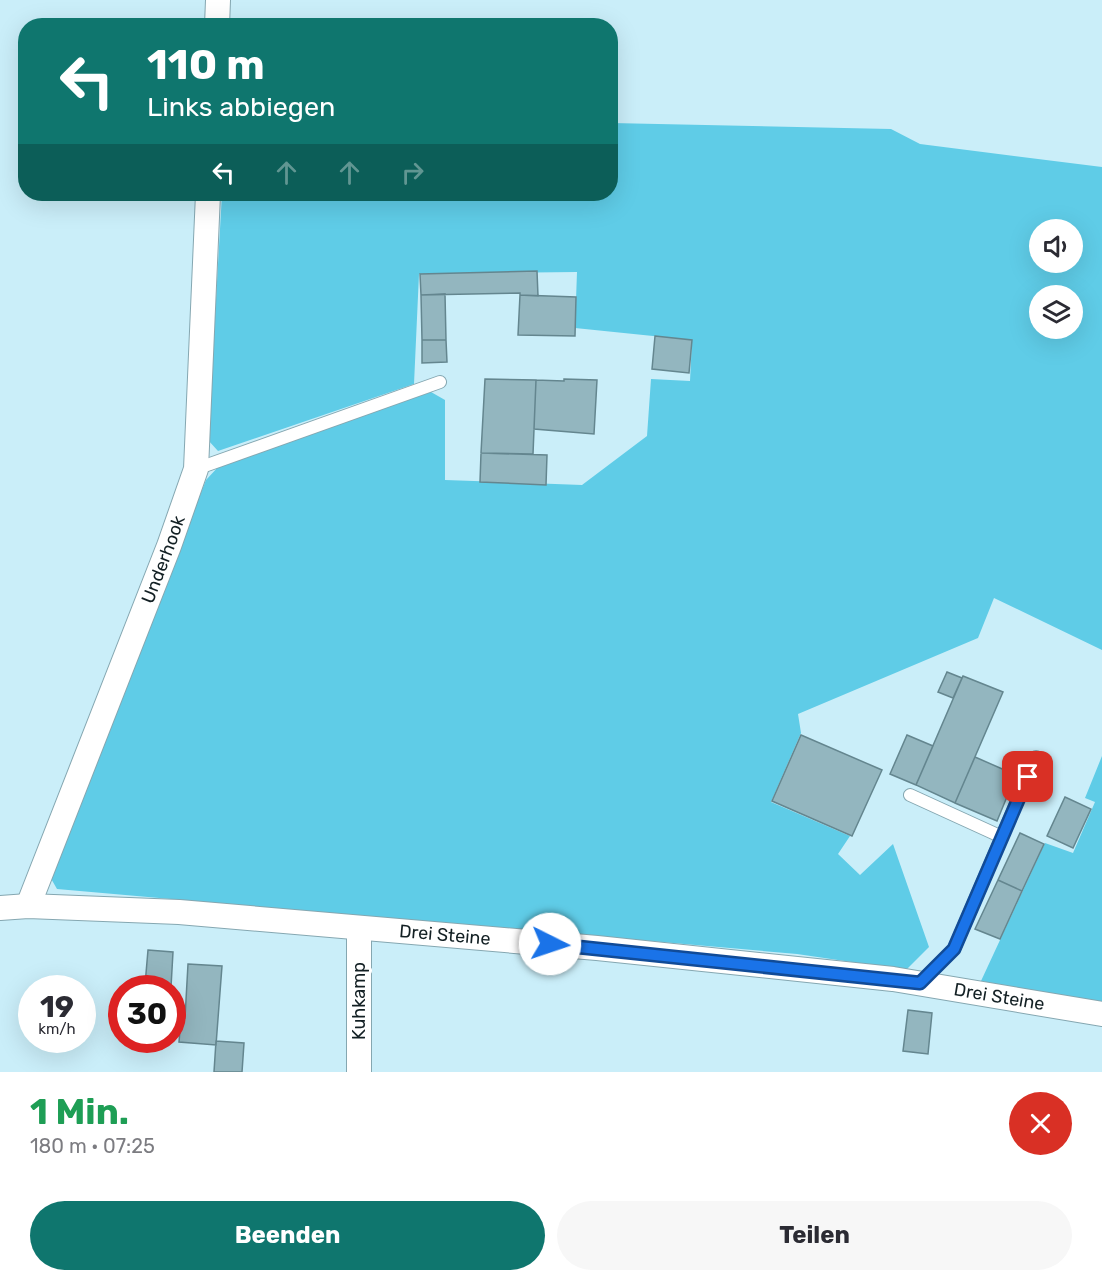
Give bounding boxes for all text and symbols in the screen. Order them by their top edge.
text: 110 m [147,40,265,90]
icon: left [48,42,126,120]
text: Links abbiegen [147,91,335,123]
icon: left [207,156,240,189]
icon: ahead [270,156,303,189]
icon: ahead [333,156,366,189]
icon: right [396,156,429,189]
map controls [1029,219,1083,339]
button: sound [1029,219,1083,273]
button: layers [1029,285,1083,339]
street label: Underhook [137,512,190,607]
pin [1002,751,1053,802]
icon: arrive [1011,760,1044,793]
position arrow [518,912,582,976]
street label: Drei Steine [398,920,491,950]
street label: Kuhkamp [348,962,370,1040]
speed limit sign: 30 [108,975,186,1053]
street label: Drei Steine [952,978,1046,1015]
text: 19 [40,989,74,1025]
text: km/h [38,1020,76,1038]
text: 1 Min. [30,1090,129,1133]
button: close [1009,1092,1072,1155]
text: 180 m · 07:25 [30,1134,155,1158]
button: Beenden [30,1201,545,1270]
button: Teilen [557,1201,1072,1270]

